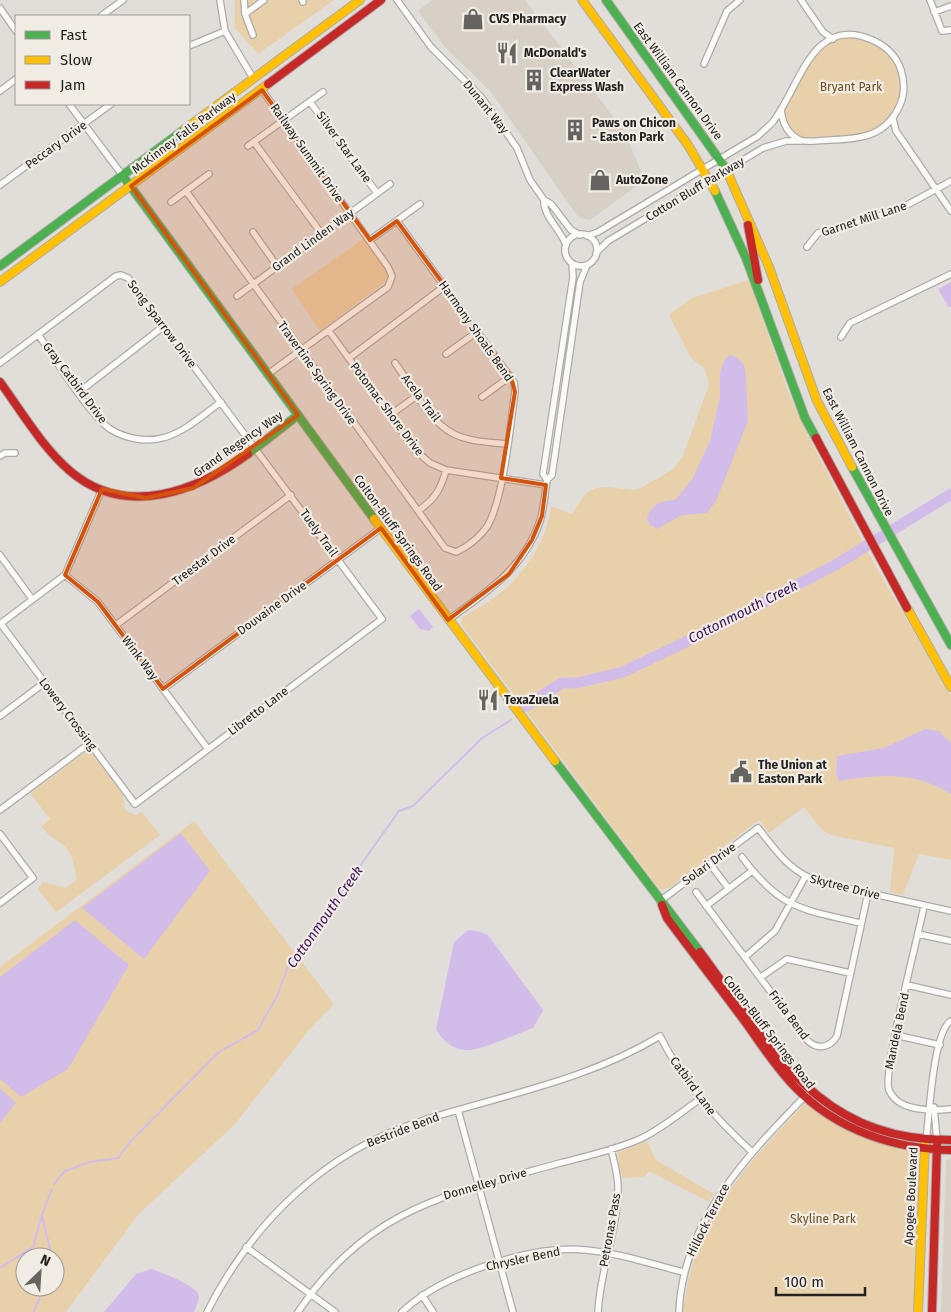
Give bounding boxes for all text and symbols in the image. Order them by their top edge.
shop icon: CVS Pharmacy [460,6,486,32]
place label: CVS Pharmacy [489,12,567,26]
legend [15,15,190,105]
street label: East William Cannon Drive [631,19,725,143]
text: Fast [60,26,87,44]
restaurant icon: McDonald's [494,40,520,66]
place label: McDonald's [524,46,587,60]
text: Slow [60,51,92,69]
place label: ClearWater Express Wash [550,66,624,94]
building icon: ClearWater Express Wash [521,67,547,93]
text: Jam [60,76,86,94]
street label: Dunant Way [460,77,512,137]
park label: Bryant Park [820,80,883,94]
street label: McKinney Falls Parkway [129,89,239,177]
street label: Railway Summit Drive [268,101,346,205]
street label: Silver Star Lane [313,109,375,185]
place label: Paws on Chicon - Easton Park [592,116,676,144]
building icon: Paws on Chicon - Easton Park [562,117,588,143]
street label: Peccary Drive [22,118,90,172]
street label: Cotton Bluff Parkway [643,154,747,224]
shop icon: AutoZone [587,167,613,193]
place label: AutoZone [615,173,669,187]
street label: Garnet Mill Lane [820,199,908,239]
street label: Grand Linden Way [269,206,357,274]
street label: Song Sparrow Drive [125,277,199,371]
street label: Harmony Shoals Bend [436,278,516,384]
street label: Travertine Spring Drive [275,319,359,427]
street label: Gray Catbird Drive [40,340,110,426]
street label: Potomac Shore Drive [347,360,427,458]
street label: Acela Trail [399,372,444,425]
street label: East William Cannon Drive [820,386,896,518]
street label: Grand Regency Way [191,408,285,480]
street label: Colton-Bluff Springs Road [351,472,445,594]
street label: Tuely Trail [297,507,341,560]
street label: Treestar Drive [170,532,238,588]
water label: Cottonmouth Creek [685,577,801,647]
street label: Douvaine Drive [235,578,309,638]
street label: Wink Way [119,633,161,683]
street label: Lowery Crossing [36,675,100,754]
street label: Libretto Lane [225,684,291,738]
restaurant icon: TexaZuela [475,687,501,713]
place label: TexaZuela [504,693,559,707]
place label: The Union at Easton Park [758,758,827,786]
public building icon: The Union at Easton Park [728,759,754,785]
street label: Solari Drive [679,840,739,888]
water label: Cottonmouth Creek [283,862,367,971]
street label: Skytree Drive [809,872,881,902]
street label: Colton-Bluff Springs Road [720,972,818,1092]
street label: Frida Bend [766,987,812,1043]
street label: Mandela Bend [882,991,912,1071]
street label: Catbird Lane [667,1054,719,1118]
street label: Bestride Bend [365,1110,441,1150]
street label: Apogee Boulevard [901,1147,921,1245]
street label: Donnelley Drive [442,1165,528,1203]
street label: Hillock Terrace [684,1181,732,1259]
street label: Petronas Pass [597,1192,623,1268]
park label: Skyline Park [790,1212,857,1226]
street label: Chrysler Bend [485,1244,561,1274]
north arrow [15,1247,65,1297]
text: N [37,1251,53,1270]
scale bar [776,1264,865,1296]
text: 100 m [784,1273,824,1291]

